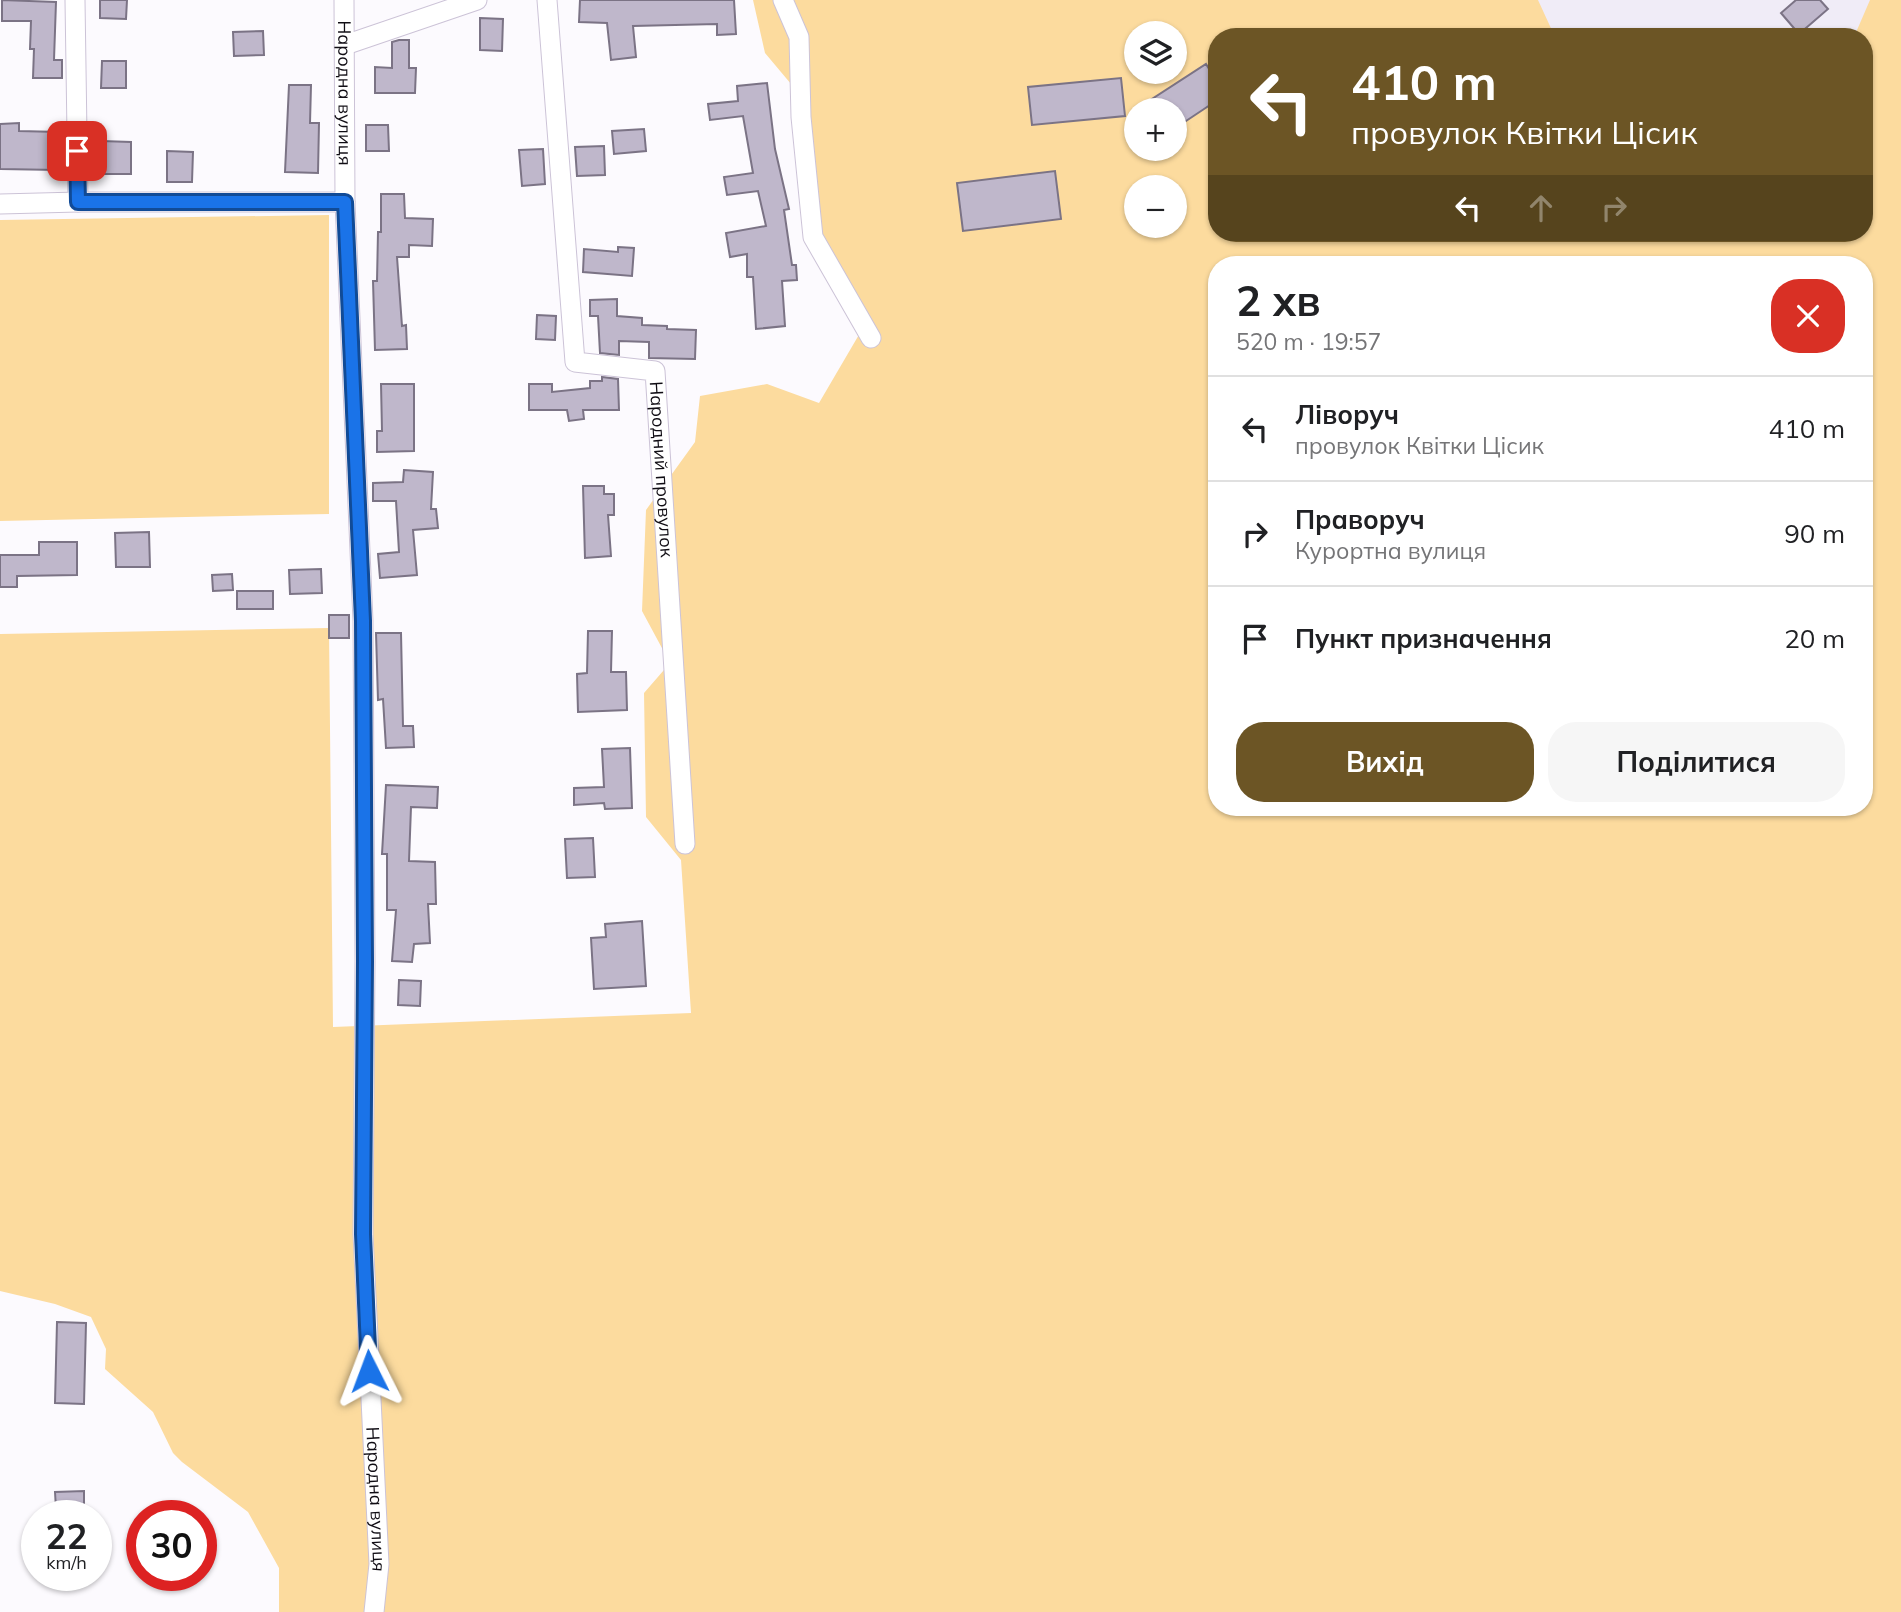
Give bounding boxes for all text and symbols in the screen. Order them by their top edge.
street label: Народна вулиця [333,20,357,166]
map controls [1124,21,1187,238]
button: layers [1124,21,1187,84]
text: 410 m [1351,51,1497,112]
icon: left [1236,56,1327,147]
button: + [1124,98,1187,161]
text: провулок Квітки Цісик [1351,112,1697,152]
pin [47,121,107,181]
icon: arrive [58,132,96,170]
button: − [1124,175,1187,238]
icon: left [1449,189,1487,227]
icon: ahead [1522,189,1560,227]
icon: right [1595,189,1633,227]
text: 2 хв [1236,274,1321,327]
button: close [1771,279,1845,353]
text: 520 m · 19:57 [1236,327,1381,356]
street label: Народний провулок [645,381,679,558]
text: Ліворуч [1295,398,1399,431]
icon: left [1236,410,1274,448]
text: 410 m [1769,412,1845,445]
text: провулок Квітки Цісик [1295,431,1544,460]
text: Праворуч [1295,503,1425,536]
icon: right [1236,515,1274,553]
text: 90 m [1784,517,1845,550]
text: Курортна вулиця [1295,536,1486,565]
icon: arrive [1236,620,1274,658]
text: Пункт призначення [1295,622,1552,655]
text: 20 m [1784,622,1845,655]
button: Вихід [1236,722,1534,802]
button: Поділитися [1548,722,1845,802]
position arrow [332,1334,406,1408]
street label: Народна вулиця [361,1426,391,1573]
speed limit sign: 30 [126,1500,217,1591]
text: 22 [45,1514,88,1558]
text: km/h [46,1551,87,1574]

